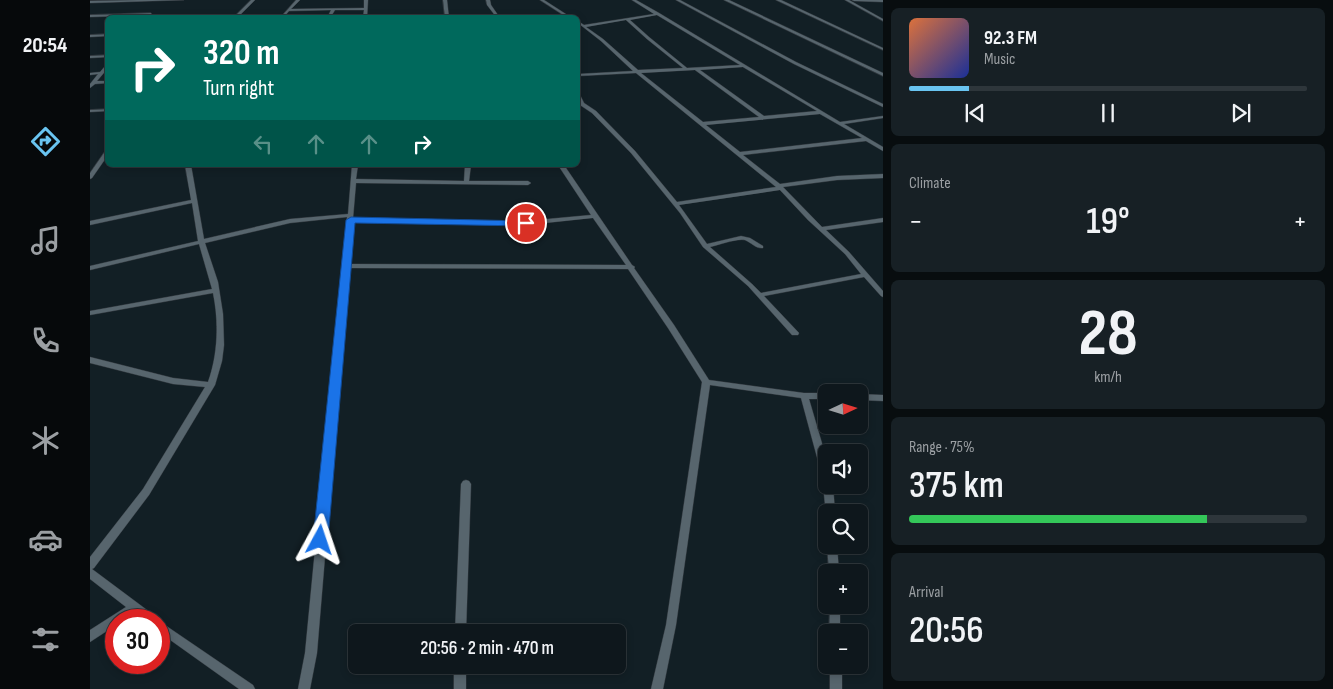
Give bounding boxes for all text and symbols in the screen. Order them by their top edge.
text: 92.3 FM [984,27,1037,50]
text: 20:54 [23,32,67,59]
text: 320 m [203,32,279,75]
icon: right [120,35,185,100]
text: Music [984,50,1015,69]
text: Turn right [203,75,274,102]
icon: previous [961,99,989,127]
icon: pause [1094,99,1122,127]
icon: next [1227,99,1255,127]
icon: directions [28,124,63,159]
icon: left [249,130,277,158]
icon: ahead [302,130,330,158]
icon: ahead [355,130,383,158]
icon: right [408,130,436,158]
text: Climate [909,174,951,193]
text: 19° [1086,199,1130,244]
pin [505,202,547,244]
text: − [909,205,923,238]
text: + [1293,205,1307,238]
icon: arrive [512,209,540,237]
icon: music [28,223,63,258]
text: 28 [1078,296,1138,374]
icon: phone [28,323,63,358]
text: km/h [1094,368,1122,387]
north arrow [818,384,868,434]
map controls [818,384,868,674]
icon: climate [28,423,63,458]
text: Range · 75% [909,438,975,457]
button: sound [818,444,868,494]
text: 375 km [909,463,1004,508]
button: search [818,504,868,554]
position arrow [293,513,345,565]
icon: car [28,522,63,557]
button: + [818,564,868,614]
text: Arrival [909,583,943,602]
text: 20:56 [909,608,984,653]
speed limit sign: 30 [105,609,170,674]
icon: filters [28,622,63,657]
button: − [818,624,868,674]
text: 20:56 · 2 min · 470 m [420,637,554,660]

